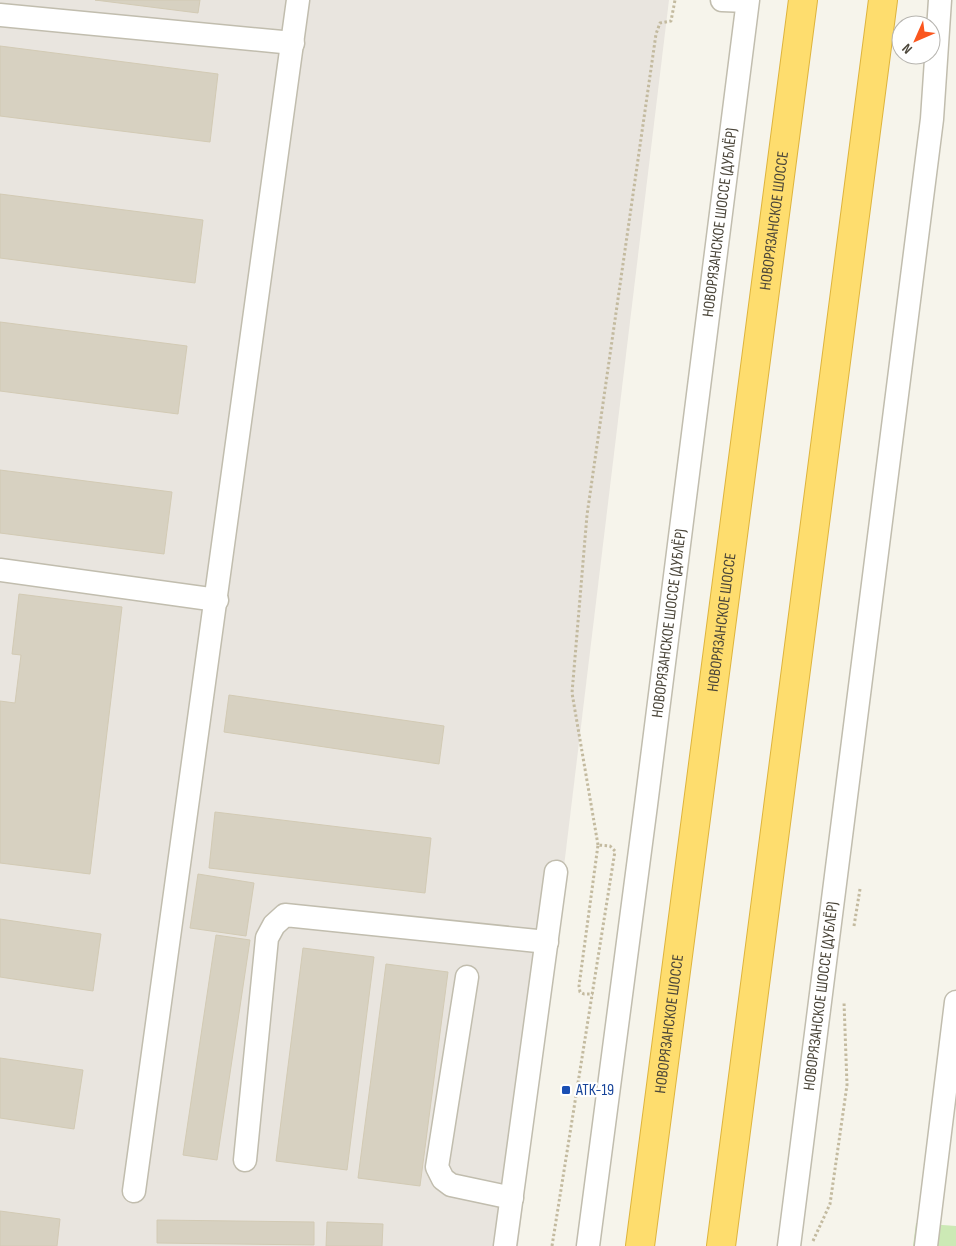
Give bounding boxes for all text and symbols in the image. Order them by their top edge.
north arrow [891,15,941,65]
text: N [899,40,916,57]
street label: НОВОРЯЗАНСКОЕ ШОССЕ (ДУБЛЁР) [698,127,741,318]
street label: НОВОРЯЗАНСКОЕ ШОССЕ [756,150,793,291]
street label: НОВОРЯЗАНСКОЕ ШОССЕ (ДУБЛЁР) [648,528,690,719]
street label: НОВОРЯЗАНСКОЕ ШОССЕ [703,552,740,693]
street label: НОВОРЯЗАНСКОЕ ШОССЕ (ДУБЛЁР) [799,900,842,1092]
street label: НОВОРЯЗАНСКОЕ ШОССЕ [651,953,688,1094]
place label: АТК-19 [575,1081,614,1100]
marker: АТК-19 [560,1084,572,1096]

